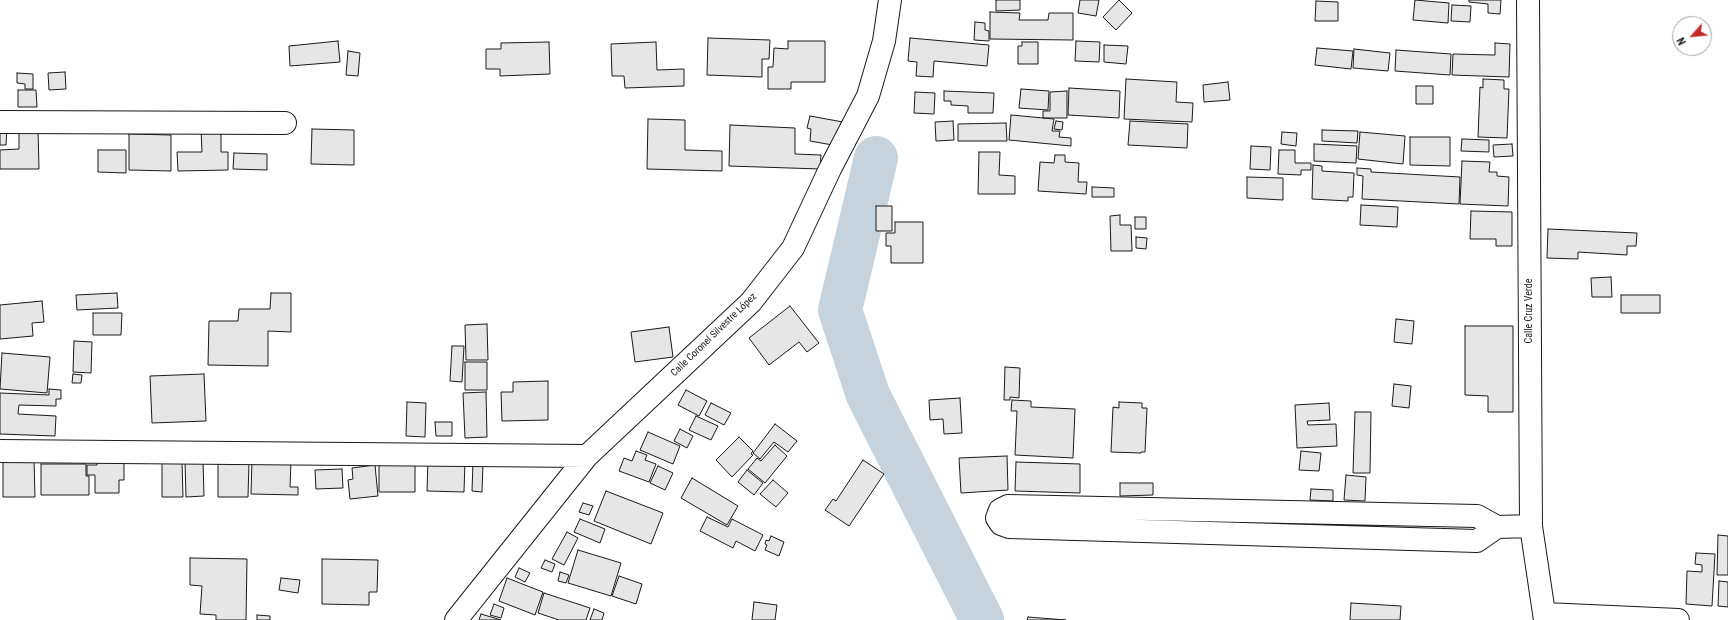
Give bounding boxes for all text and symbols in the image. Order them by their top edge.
north arrow [1672,16,1712,56]
text: N [1674,35,1689,47]
street label: Calle Cruz Verde [1523,279,1535,343]
street label: Calle Coronel Silvestre López [669,291,759,379]

